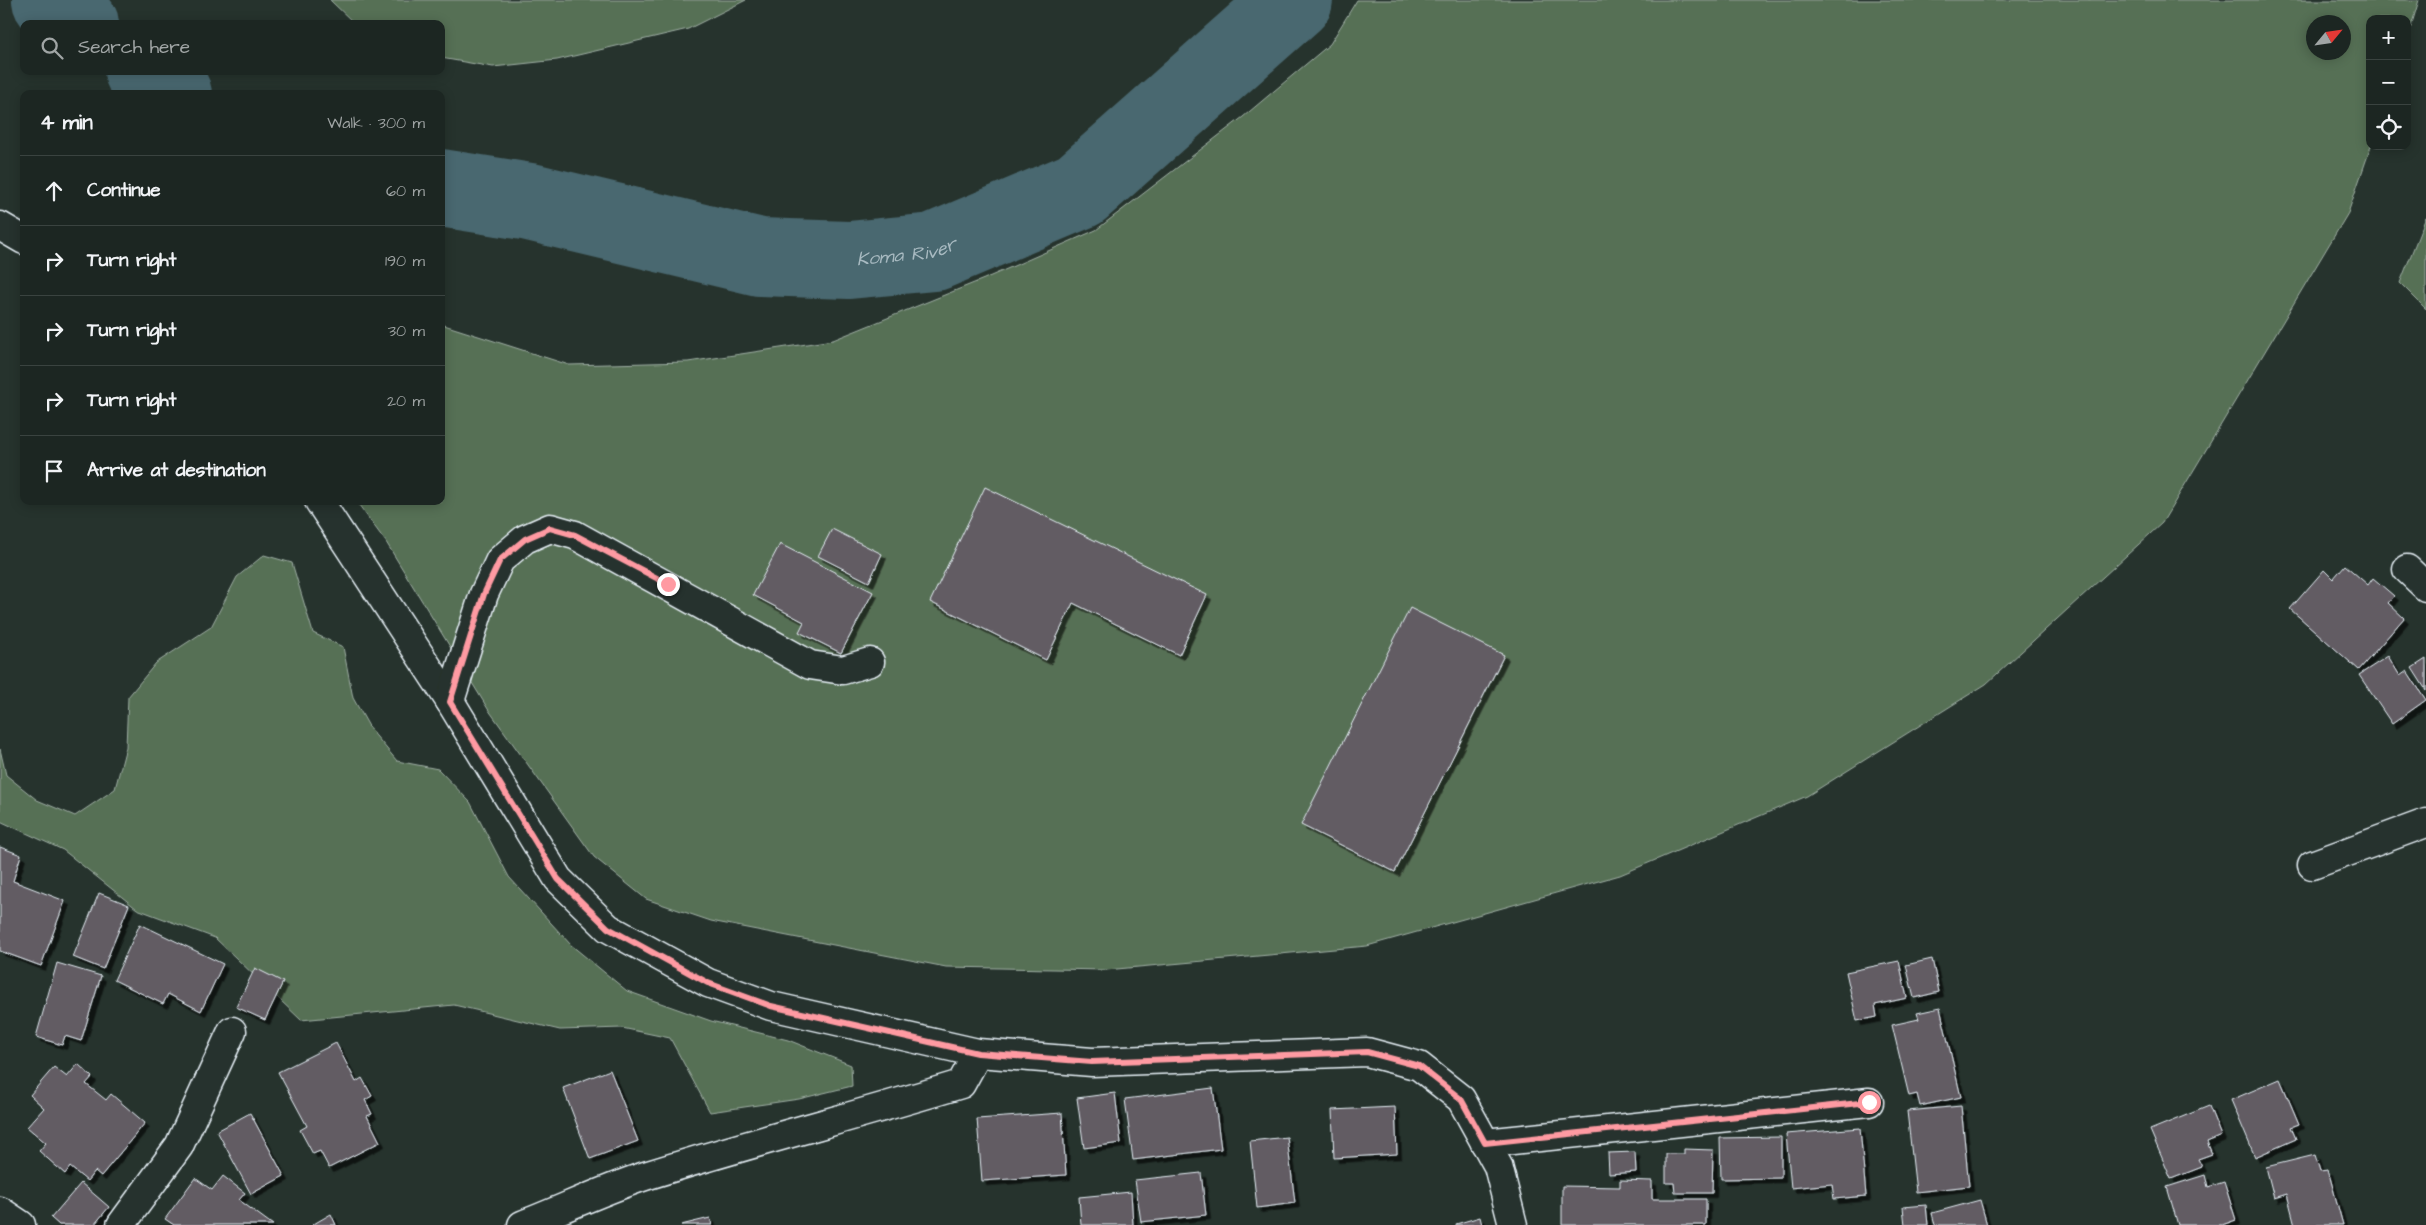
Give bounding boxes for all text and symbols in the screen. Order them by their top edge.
north arrow [2306,15,2351,60]
map controls [2366,15,2411,150]
button: + [2366,15,2411,60]
search box [20,20,445,75]
icon: search [38,34,66,62]
text: Search here [78,34,190,61]
button: − [2366,60,2411,105]
button: locate [2366,105,2411,150]
text: 4 min [40,108,93,137]
text: Walk · 300 m [327,112,425,134]
icon: ahead [40,177,68,205]
text: Continue [87,177,161,204]
text: 60 m [386,180,425,202]
water label: Koma River [855,229,963,273]
icon: right [40,247,68,275]
text: Turn right [87,247,176,274]
text: 190 m [385,250,425,272]
icon: right [40,317,68,345]
text: Turn right [87,317,176,344]
text: 30 m [388,320,425,342]
icon: right [40,387,68,415]
text: Turn right [87,387,176,414]
text: 20 m [387,390,425,412]
icon: arrive [40,457,68,485]
text: Arrive at destination [87,457,266,484]
route end [657,573,680,596]
route start [1858,1091,1881,1114]

